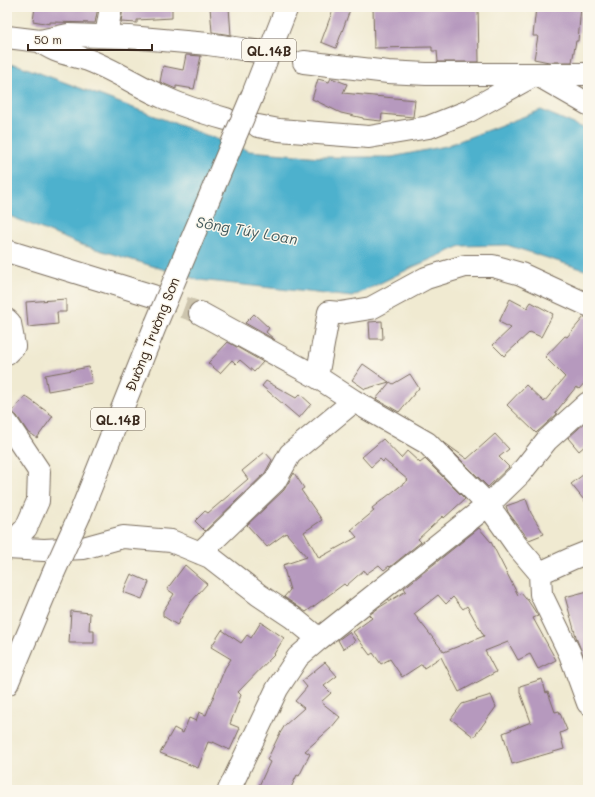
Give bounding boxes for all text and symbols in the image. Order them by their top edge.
scale bar [28,26,152,52]
text: 50 m [34,31,62,47]
road number: QL.14B [242,39,296,61]
water label: Sông Túy Loan [195,211,299,249]
street label: Đường Trường Sơn [120,274,184,394]
road number: QL.14B [91,408,145,430]

